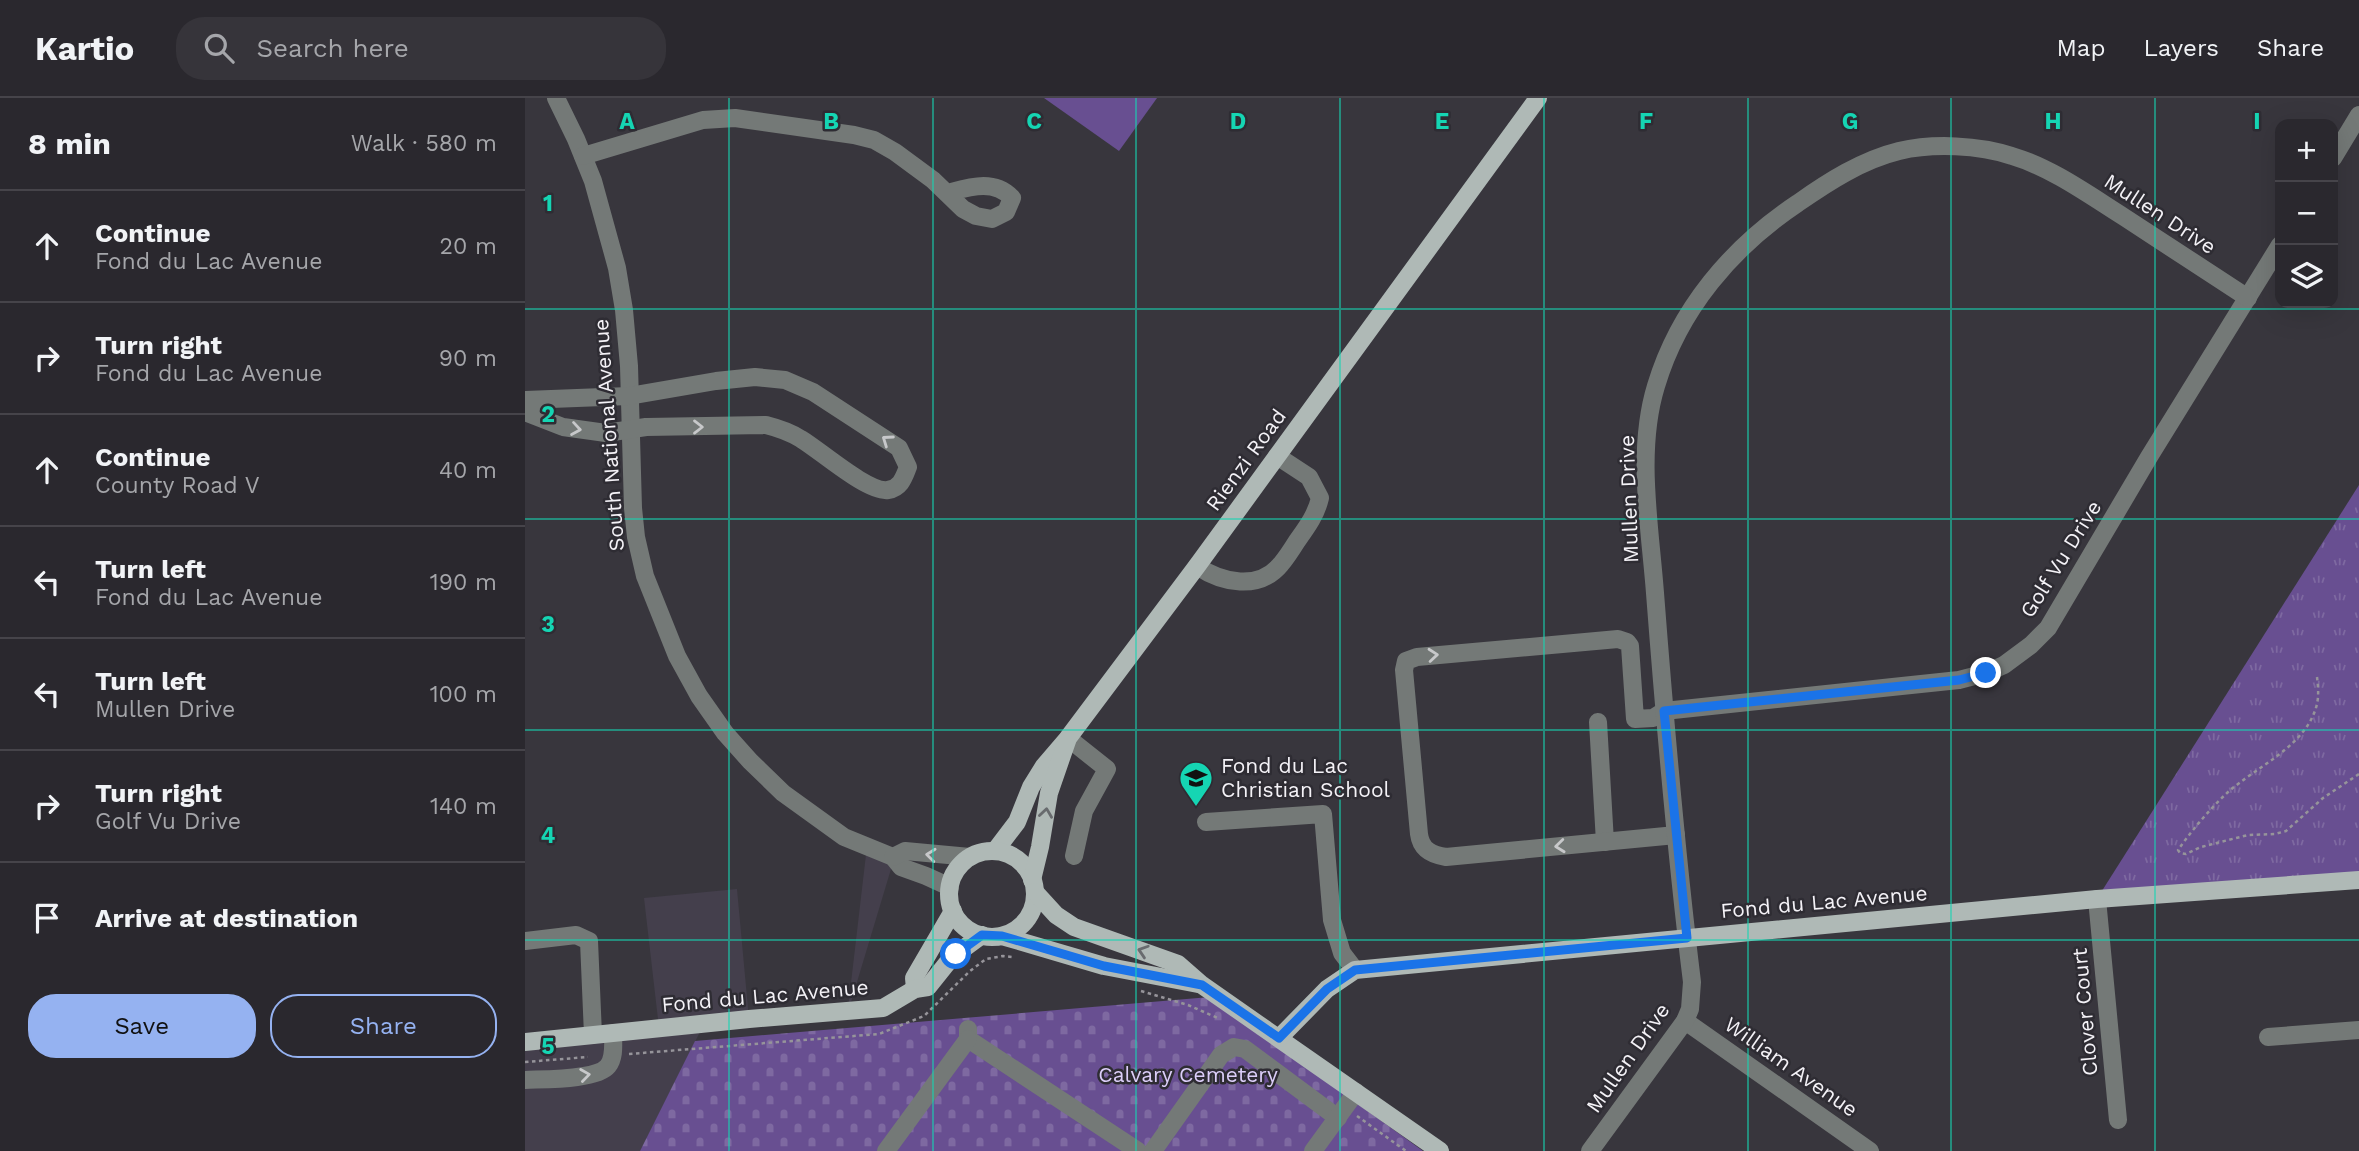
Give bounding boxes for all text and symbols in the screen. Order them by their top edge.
search box [176,17,666,80]
text: Kartio [35,29,134,68]
icon: search [200,29,238,67]
text: Search here [256,33,409,63]
text: Map [2057,34,2105,62]
text: Layers [2143,34,2219,62]
text: Share [2257,34,2324,62]
text: A [619,108,635,135]
text: B [823,108,839,135]
text: C [1026,108,1042,135]
text: D [1230,108,1246,135]
text: E [1435,108,1449,135]
text: F [1639,108,1653,135]
text: G [1842,108,1858,135]
text: H [2044,108,2062,135]
text: I [2253,108,2261,135]
map controls [2275,119,2338,308]
button: + [2275,119,2338,182]
text: 8 min [28,126,111,161]
text: Walk · 580 m [351,130,497,157]
street label: Mullen Drive [2100,168,2221,259]
button: − [2275,182,2338,245]
text: 1 [543,190,553,217]
text: Continue [95,218,211,248]
icon: ahead [28,227,66,265]
text: 20 m [440,233,497,260]
button: layers [2275,245,2338,308]
text: Fond du Lac Avenue [95,248,322,275]
street label: South National Avenue [588,318,629,552]
text: Turn right [95,330,222,360]
icon: right [28,339,66,377]
text: 90 m [439,345,497,372]
text: Fond du Lac Avenue [95,360,322,387]
text: 2 [541,401,555,428]
street label: Rienzi Road [1200,404,1291,516]
one-way arrow [694,419,704,435]
one-way arrow [570,421,582,436]
street label: Mullen Drive [1614,435,1643,563]
one-way arrow [882,436,895,448]
text: Continue [95,442,211,472]
icon: ahead [28,451,66,489]
text: 40 m [439,457,497,484]
text: County Road V [95,472,260,499]
street label: Golf Vu Drive [2015,496,2107,622]
text: Turn left [95,554,206,584]
icon: left [28,563,66,601]
text: 190 m [430,569,497,596]
text: Fond du Lac Avenue [95,584,322,611]
text: 3 [541,611,555,638]
one-way arrow [1427,648,1439,663]
route end [1970,657,2001,688]
text: Turn left [95,666,206,696]
icon: left [28,675,66,713]
text: 100 m [430,681,497,708]
text: Mullen Drive [95,696,235,723]
place label: Fond du Lac Christian School [1221,753,1390,802]
school or university icon: Fond du Lac Christian School [1177,759,1215,808]
text: Turn right [95,778,222,808]
icon: right [28,787,66,825]
text: 140 m [430,793,497,820]
one-way arrow [1038,807,1053,819]
text: Golf Vu Drive [95,808,241,835]
text: 4 [541,822,556,849]
one-way arrow [1554,839,1565,854]
one-way arrow [925,847,937,862]
street label: Fond du Lac Avenue [1719,880,1928,923]
icon: arrive [28,899,66,937]
text: Arrive at destination [95,903,358,933]
route start [940,938,971,969]
one-way arrow [1137,945,1149,960]
street label: Clover Court [2066,947,2103,1077]
street label: Fond du Lac Avenue [660,974,869,1017]
button: Save [28,994,256,1058]
button: Share [270,994,497,1058]
street label: Mullen Drive [1581,998,1675,1117]
street label: William Avenue [1720,1011,1863,1122]
text: 5 [541,1033,555,1060]
park label: Calvary Cemetery [1098,1062,1278,1087]
one-way arrow [579,1067,590,1082]

